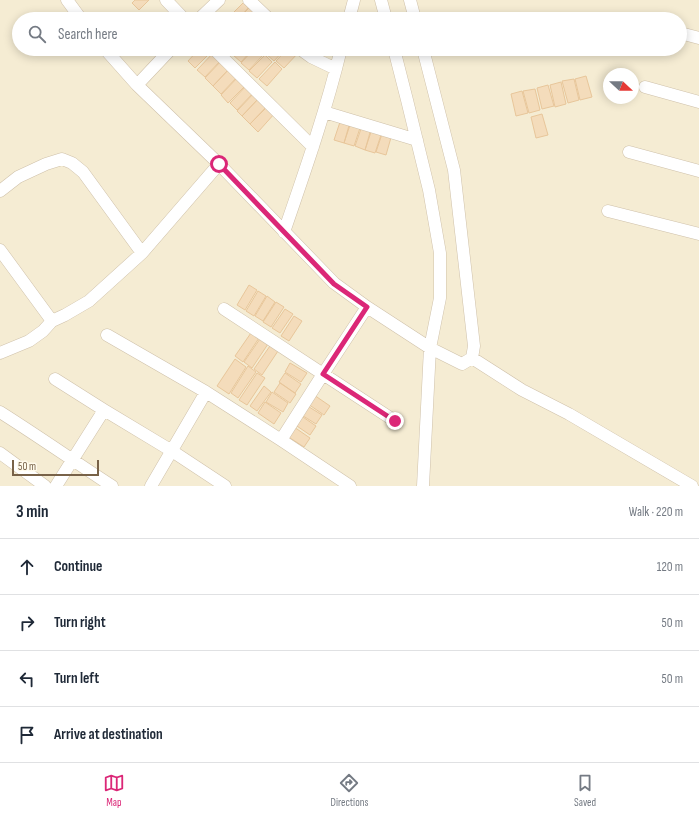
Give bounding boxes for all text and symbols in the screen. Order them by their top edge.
search box [12,12,687,56]
icon: search [26,23,48,45]
text: Search here [58,25,118,44]
north arrow [603,68,639,104]
route start [210,155,228,173]
route end [386,412,404,430]
scale bar [12,458,99,477]
text: 50 m [18,460,36,473]
text: 3 min [16,502,49,522]
text: Walk · 220 m [629,504,683,520]
icon: ahead [16,556,38,578]
text: Continue [54,557,103,576]
text: 120 m [657,559,683,575]
icon: right [16,612,38,634]
text: Turn right [54,613,106,632]
text: 50 m [662,615,683,631]
icon: left [16,668,38,690]
text: Turn left [54,669,99,688]
text: 50 m [662,671,683,687]
icon: arrive [16,724,38,746]
text: Arrive at destination [54,725,163,744]
tab: Map [103,772,125,809]
tab: Directions [331,772,368,809]
tab: Saved [574,772,596,809]

